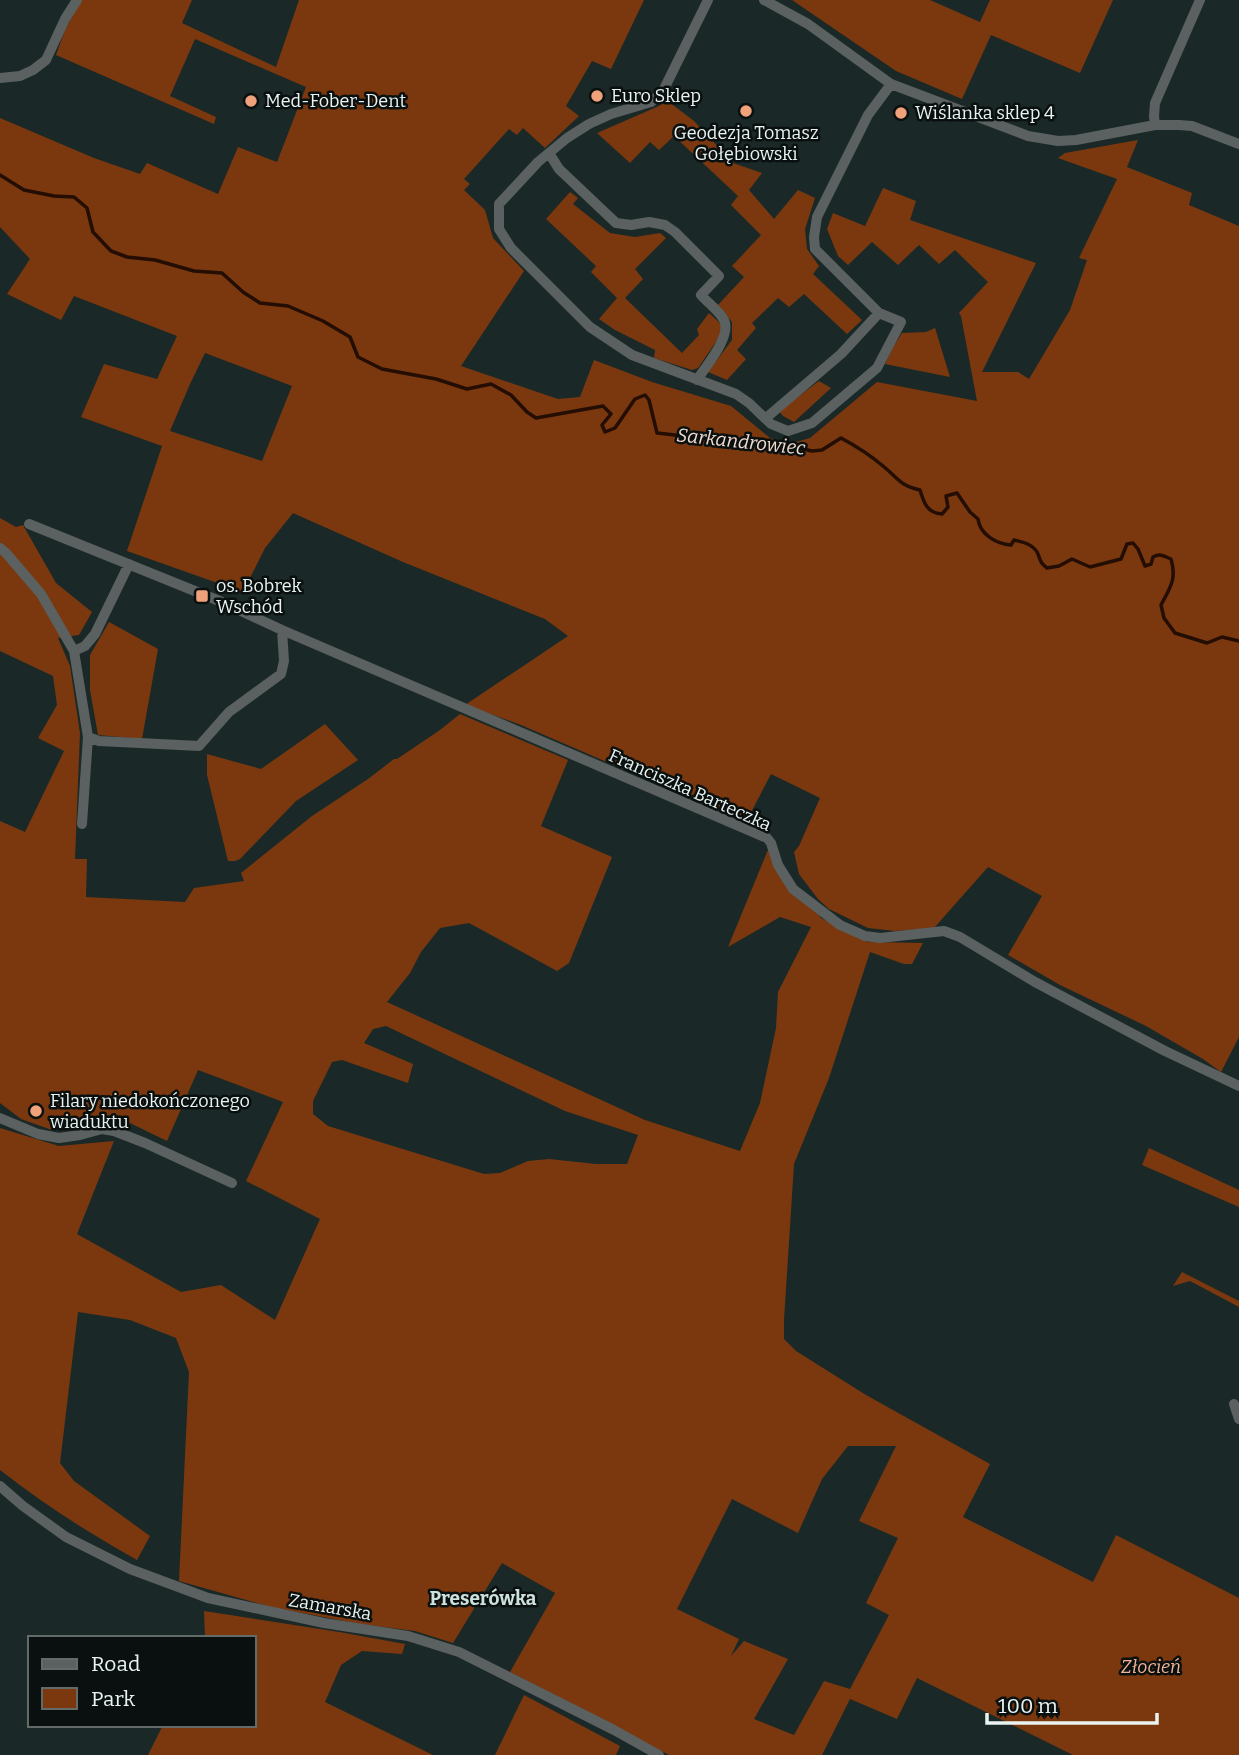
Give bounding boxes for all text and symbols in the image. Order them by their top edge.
place label: Euro Sklep [611,85,701,107]
marker: Euro Sklep [589,88,605,104]
place label: Med-Fober-Dent [265,90,407,112]
marker: Med-Fober-Dent [243,93,259,109]
place label: Wiślanka sklep 4 [915,102,1055,124]
marker: Geodezja Tomasz Gołębiowski [738,103,754,119]
marker: Wiślanka sklep 4 [893,105,909,121]
place label: Geodezja Tomasz Gołębiowski [673,122,819,165]
water label: Sarkandrowiec [676,423,806,460]
place label: os. Bobrek Wschód [216,575,303,618]
marker: os. Bobrek Wschód [194,588,210,604]
street label: Franciszka Barteczka [605,744,775,836]
place label: Filary niedokończonego wiaduktu [49,1090,250,1133]
marker: Filary niedokończonego wiaduktu [28,1103,44,1119]
district label: Preserówka [429,1587,537,1610]
street label: Zamarska [287,1589,373,1625]
legend [28,1636,256,1727]
text: Road [91,1651,140,1677]
park label: Złocień [1121,1656,1181,1678]
scale bar [987,1682,1157,1726]
text: Park [91,1686,135,1712]
text: 100 m [998,1693,1058,1719]

